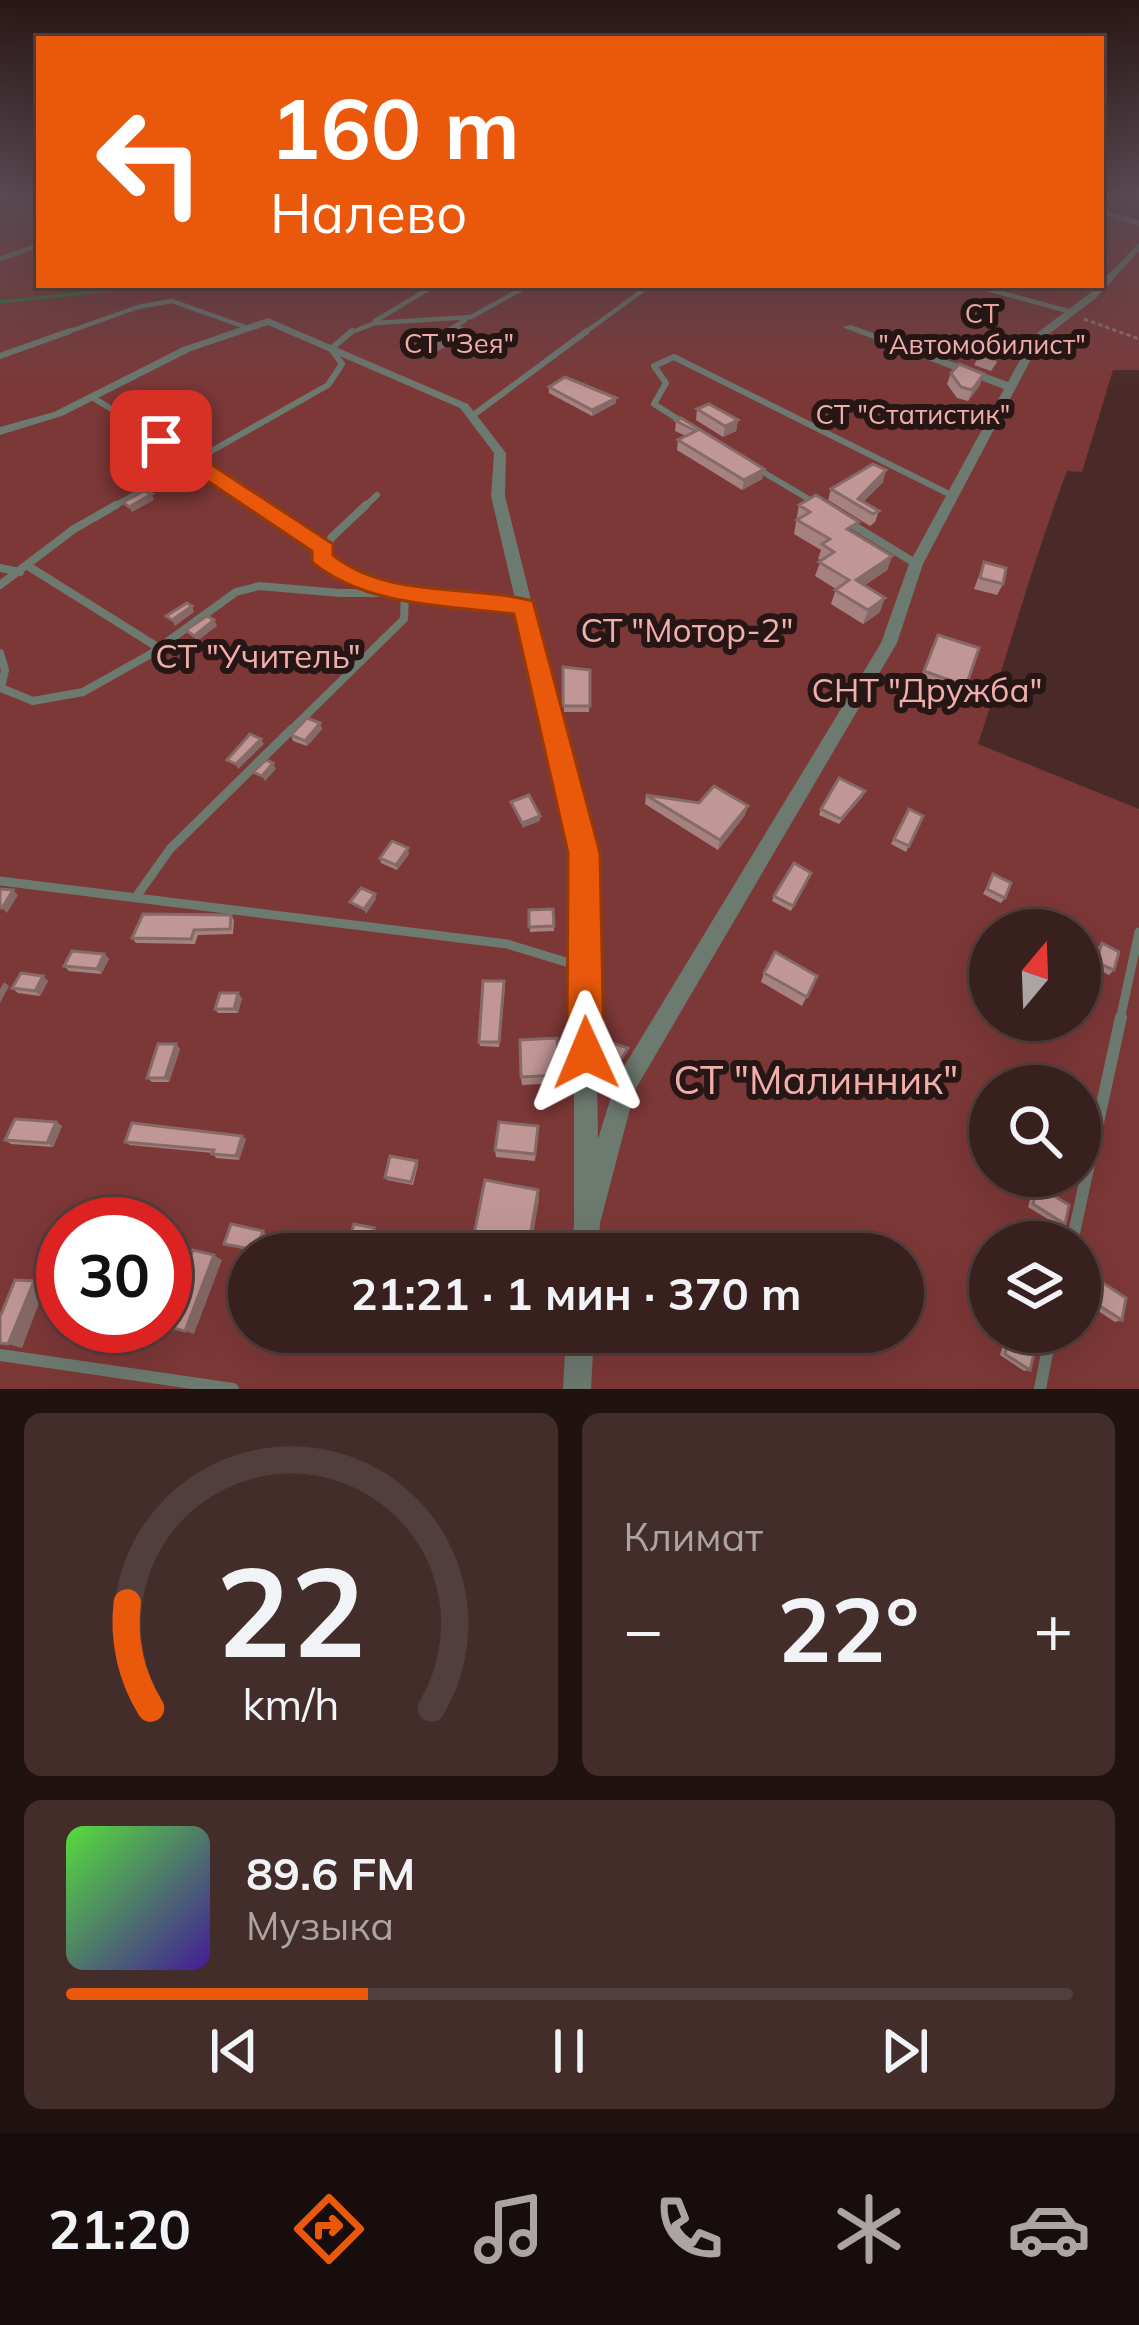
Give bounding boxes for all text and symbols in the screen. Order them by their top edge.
text: 160 m [270,75,520,180]
icon: left [72,84,228,240]
text: Налево [270,179,467,247]
park label: СТ "Автомобилист" [878,296,1086,361]
park label: СТ "Зея" [404,326,514,360]
pin [110,390,212,492]
park label: СТ "Статистик" [816,397,1010,431]
icon: arrive [128,408,194,474]
park label: СТ "Мотор-2" [581,609,793,650]
park label: СТ "Учитель" [155,635,361,676]
park label: СНТ "Дружба" [811,669,1043,710]
north arrow [969,909,1101,1041]
map controls [969,909,1101,1353]
position arrow [523,990,649,1116]
park label: СТ "Малинник" [674,1055,958,1104]
button: search [969,1065,1101,1197]
speed limit sign: 30 [36,1197,192,1353]
button: layers [969,1221,1101,1353]
text: 21:21 · 1 мин · 370 m [350,1265,802,1321]
text: Климат [624,1512,763,1561]
text: 22 [216,1532,366,1688]
text: 22° [777,1572,919,1685]
text: − [624,1587,663,1670]
text: + [1033,1587,1073,1670]
text: km/h [242,1676,339,1730]
text: 89.6 FM [246,1845,415,1901]
text: Музыка [246,1901,394,1950]
icon: previous [201,2018,267,2084]
icon: pause [536,2018,602,2084]
icon: next [872,2018,938,2084]
icon: directions [287,2187,371,2271]
icon: music [467,2187,551,2271]
icon: phone [647,2187,731,2271]
icon: climate [827,2187,911,2271]
icon: car [1007,2187,1091,2271]
text: 21:20 [48,2195,191,2263]

